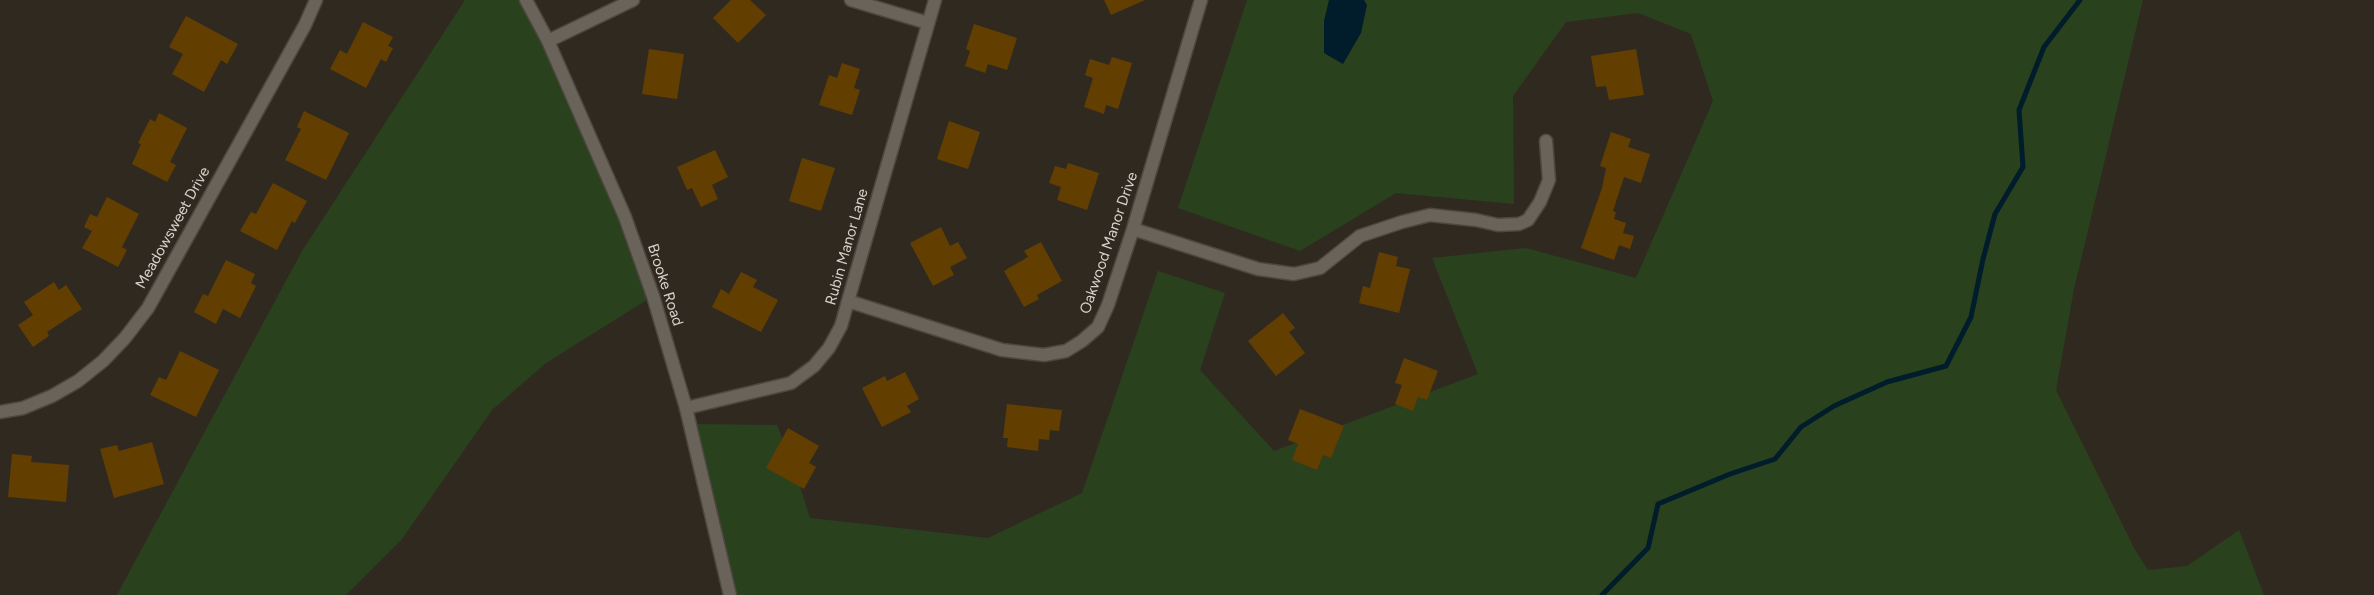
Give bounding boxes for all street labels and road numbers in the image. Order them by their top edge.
street label: Meadowsweet Drive [132,164,214,292]
street label: Oakwood Manor Drive [1076,170,1142,316]
street label: Rubin Manor Lane [822,187,872,307]
street label: Brooke Road [643,242,687,328]

